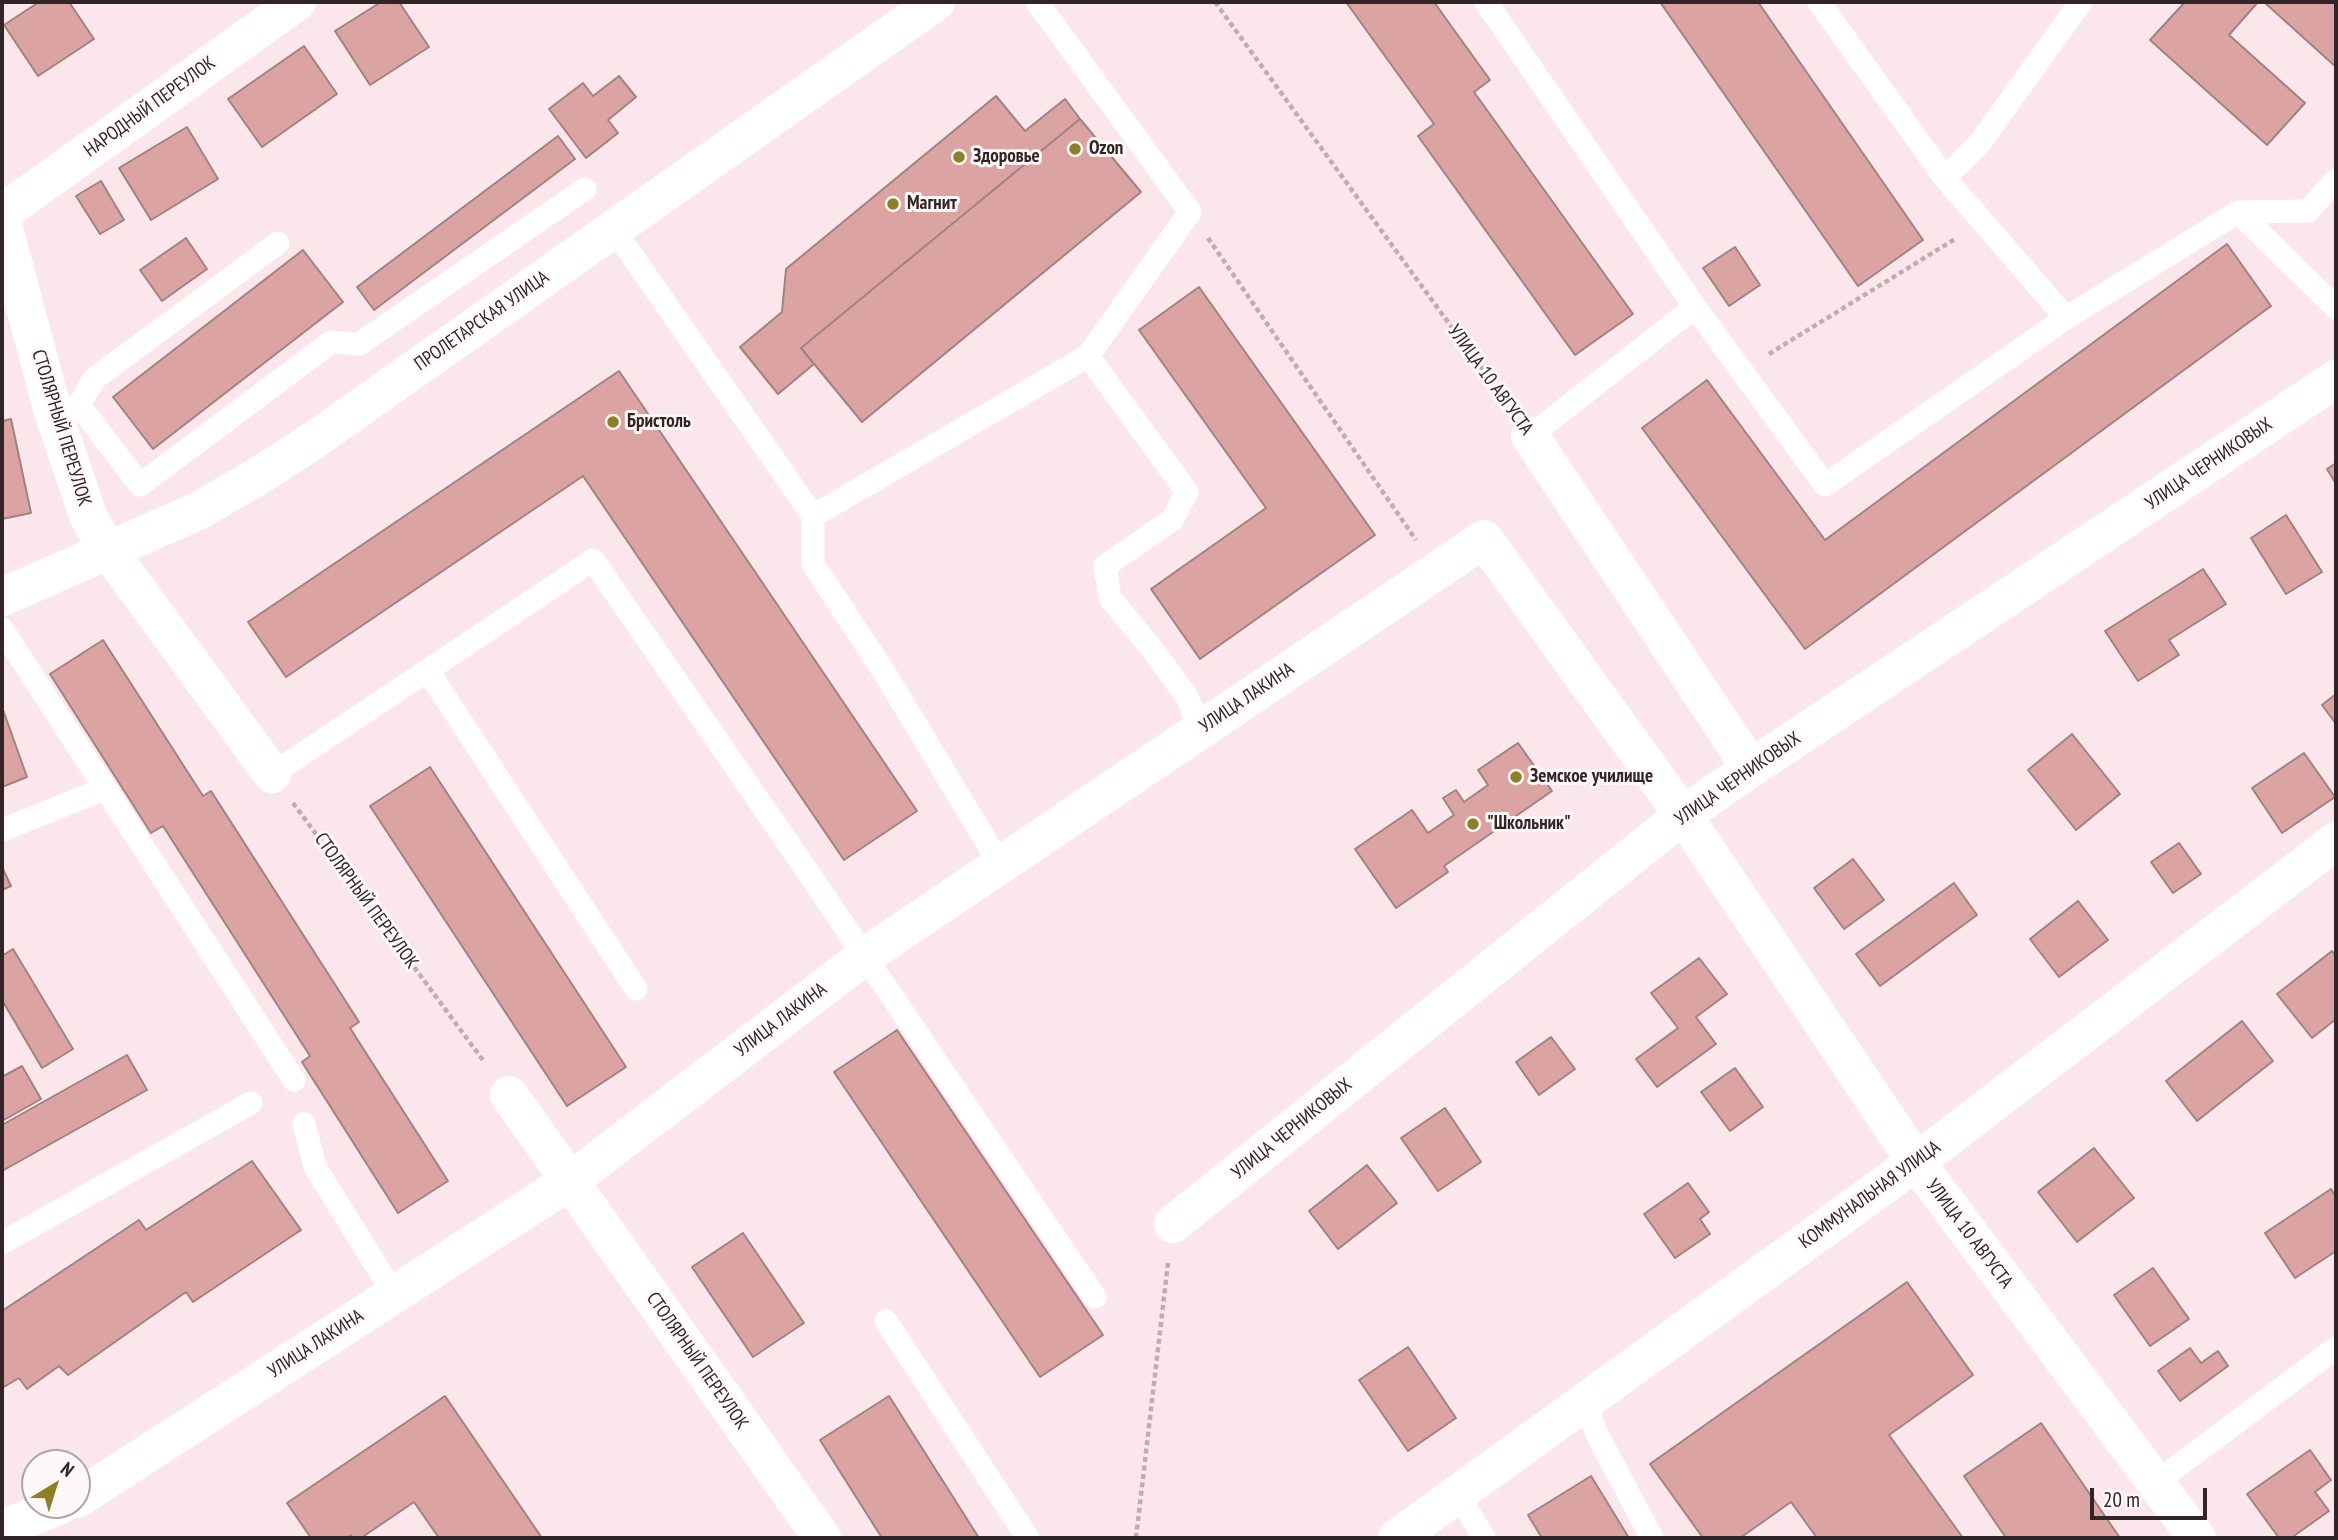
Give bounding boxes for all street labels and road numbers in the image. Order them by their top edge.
street label: НАРОДНЫЙ ПЕРЕУЛОК [80,52,220,162]
street label: ПРОЛЕТАРСКАЯ УЛИЦА [410,266,554,376]
street label: УЛИЦА 10 АВГУСТА [1442,321,1538,439]
street label: СТОЛЯРНЫЙ ПЕРЕУЛОК [26,347,96,509]
street label: УЛИЦА ЧЕРНИКОВЫХ [2141,413,2277,515]
street label: УЛИЦА ЛАКИНА [1195,658,1299,738]
street label: УЛИЦА ЧЕРНИКОВЫХ [1671,727,1805,831]
street label: СТОЛЯРНЫЙ ПЕРЕУЛОК [309,829,423,973]
street label: УЛИЦА ЛАКИНА [731,978,831,1062]
street label: УЛИЦА ЧЕРНИКОВЫХ [1227,1074,1357,1184]
street label: КОММУНАЛЬНАЯ УЛИЦА [1795,1136,1945,1254]
street label: УЛИЦА 10 АВГУСТА [1921,1175,2017,1293]
street label: СТОЛЯРНЫЙ ПЕРЕУЛОК [641,1288,753,1434]
street label: УЛИЦА ЛАКИНА [264,1305,368,1383]

